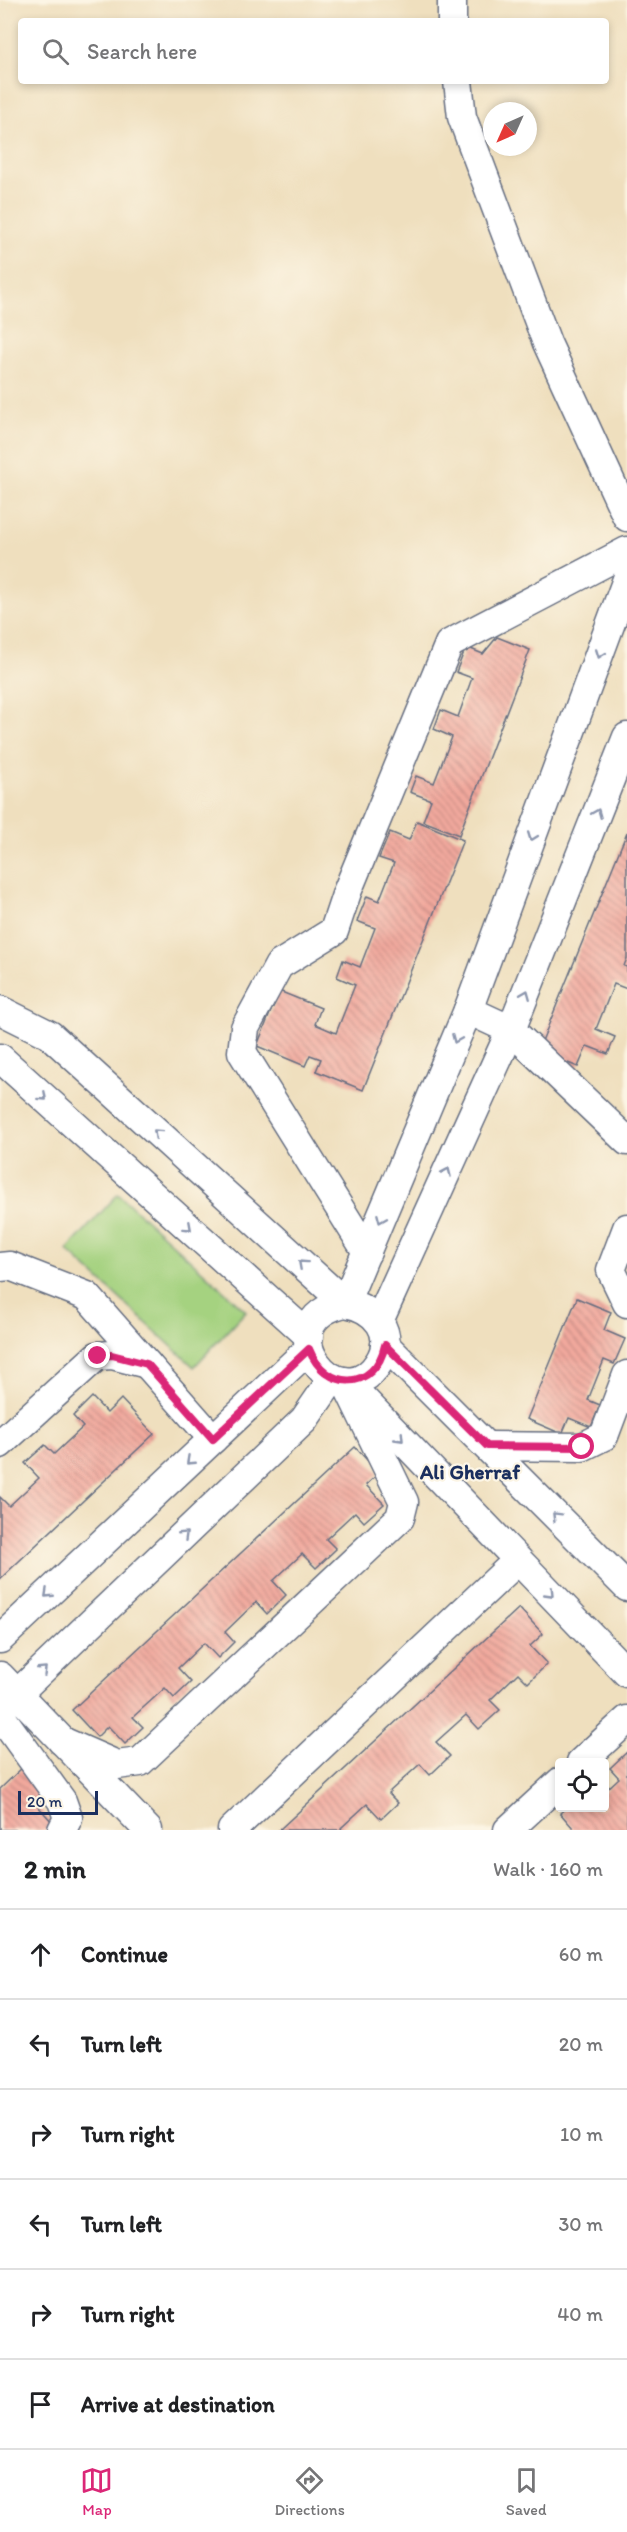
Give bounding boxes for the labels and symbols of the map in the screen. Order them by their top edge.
north arrow [483,102,537,156]
one-way arrow [594,648,607,658]
one-way arrow [590,808,602,819]
one-way arrow [527,830,539,841]
one-way arrow [518,989,531,1000]
one-way arrow [451,1032,463,1043]
one-way arrow [37,1090,47,1101]
one-way arrow [154,1129,164,1140]
one-way arrow [439,1168,451,1179]
one-way arrow [376,1212,388,1223]
one-way arrow [181,1220,192,1231]
one-way arrow [298,1260,308,1271]
route end [84,1342,110,1368]
one-way arrow [393,1431,404,1441]
route start [568,1433,594,1459]
one-way arrow [186,1454,196,1465]
district label: Ali Gherraf [419,1459,520,1484]
one-way arrow [552,1512,563,1522]
one-way arrow [176,1532,187,1543]
one-way arrow [44,1587,55,1598]
one-way arrow [543,1587,554,1597]
one-way arrow [36,1666,46,1677]
scale bar [18,1788,98,1816]

